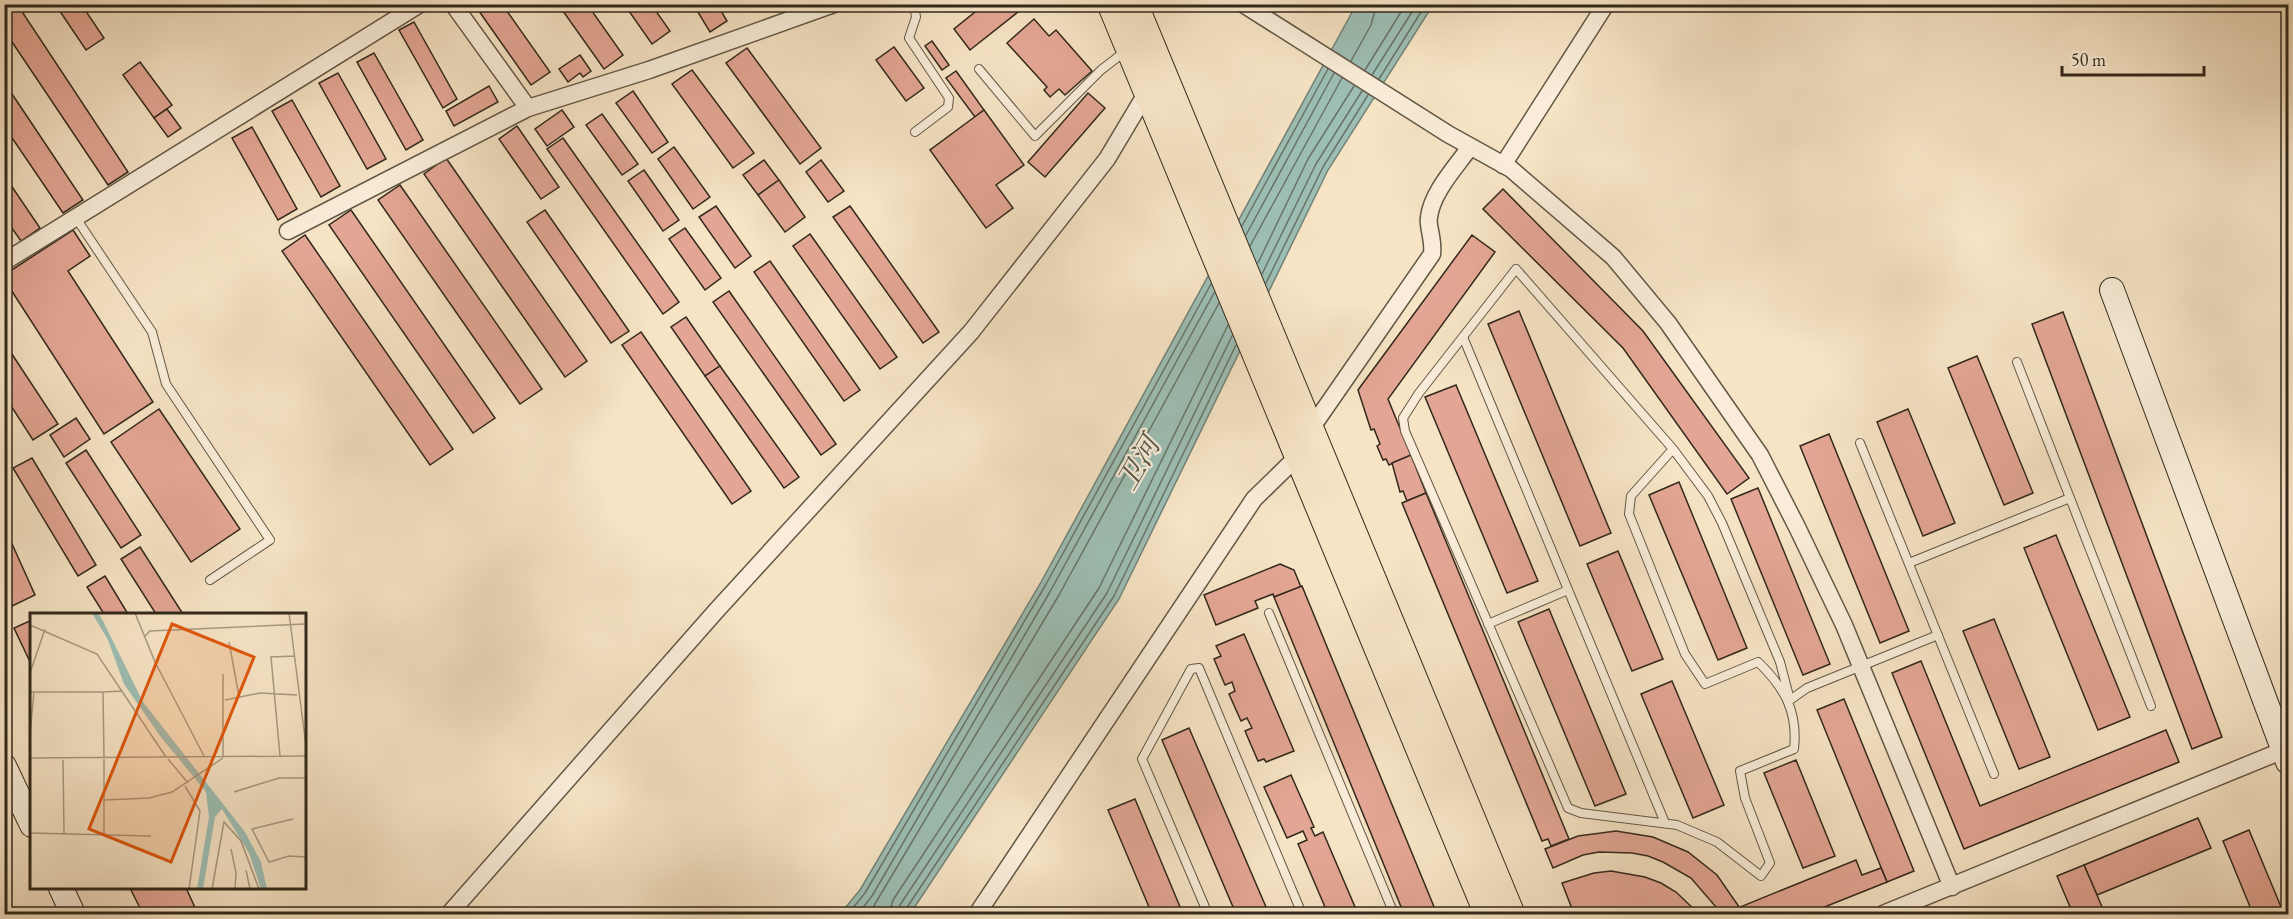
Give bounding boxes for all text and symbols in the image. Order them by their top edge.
scale bar [2062,39,2204,77]
text: 50 m [2071,48,2106,71]
water label: 卫河 [1108,425,1170,496]
inset map [30,613,306,889]

